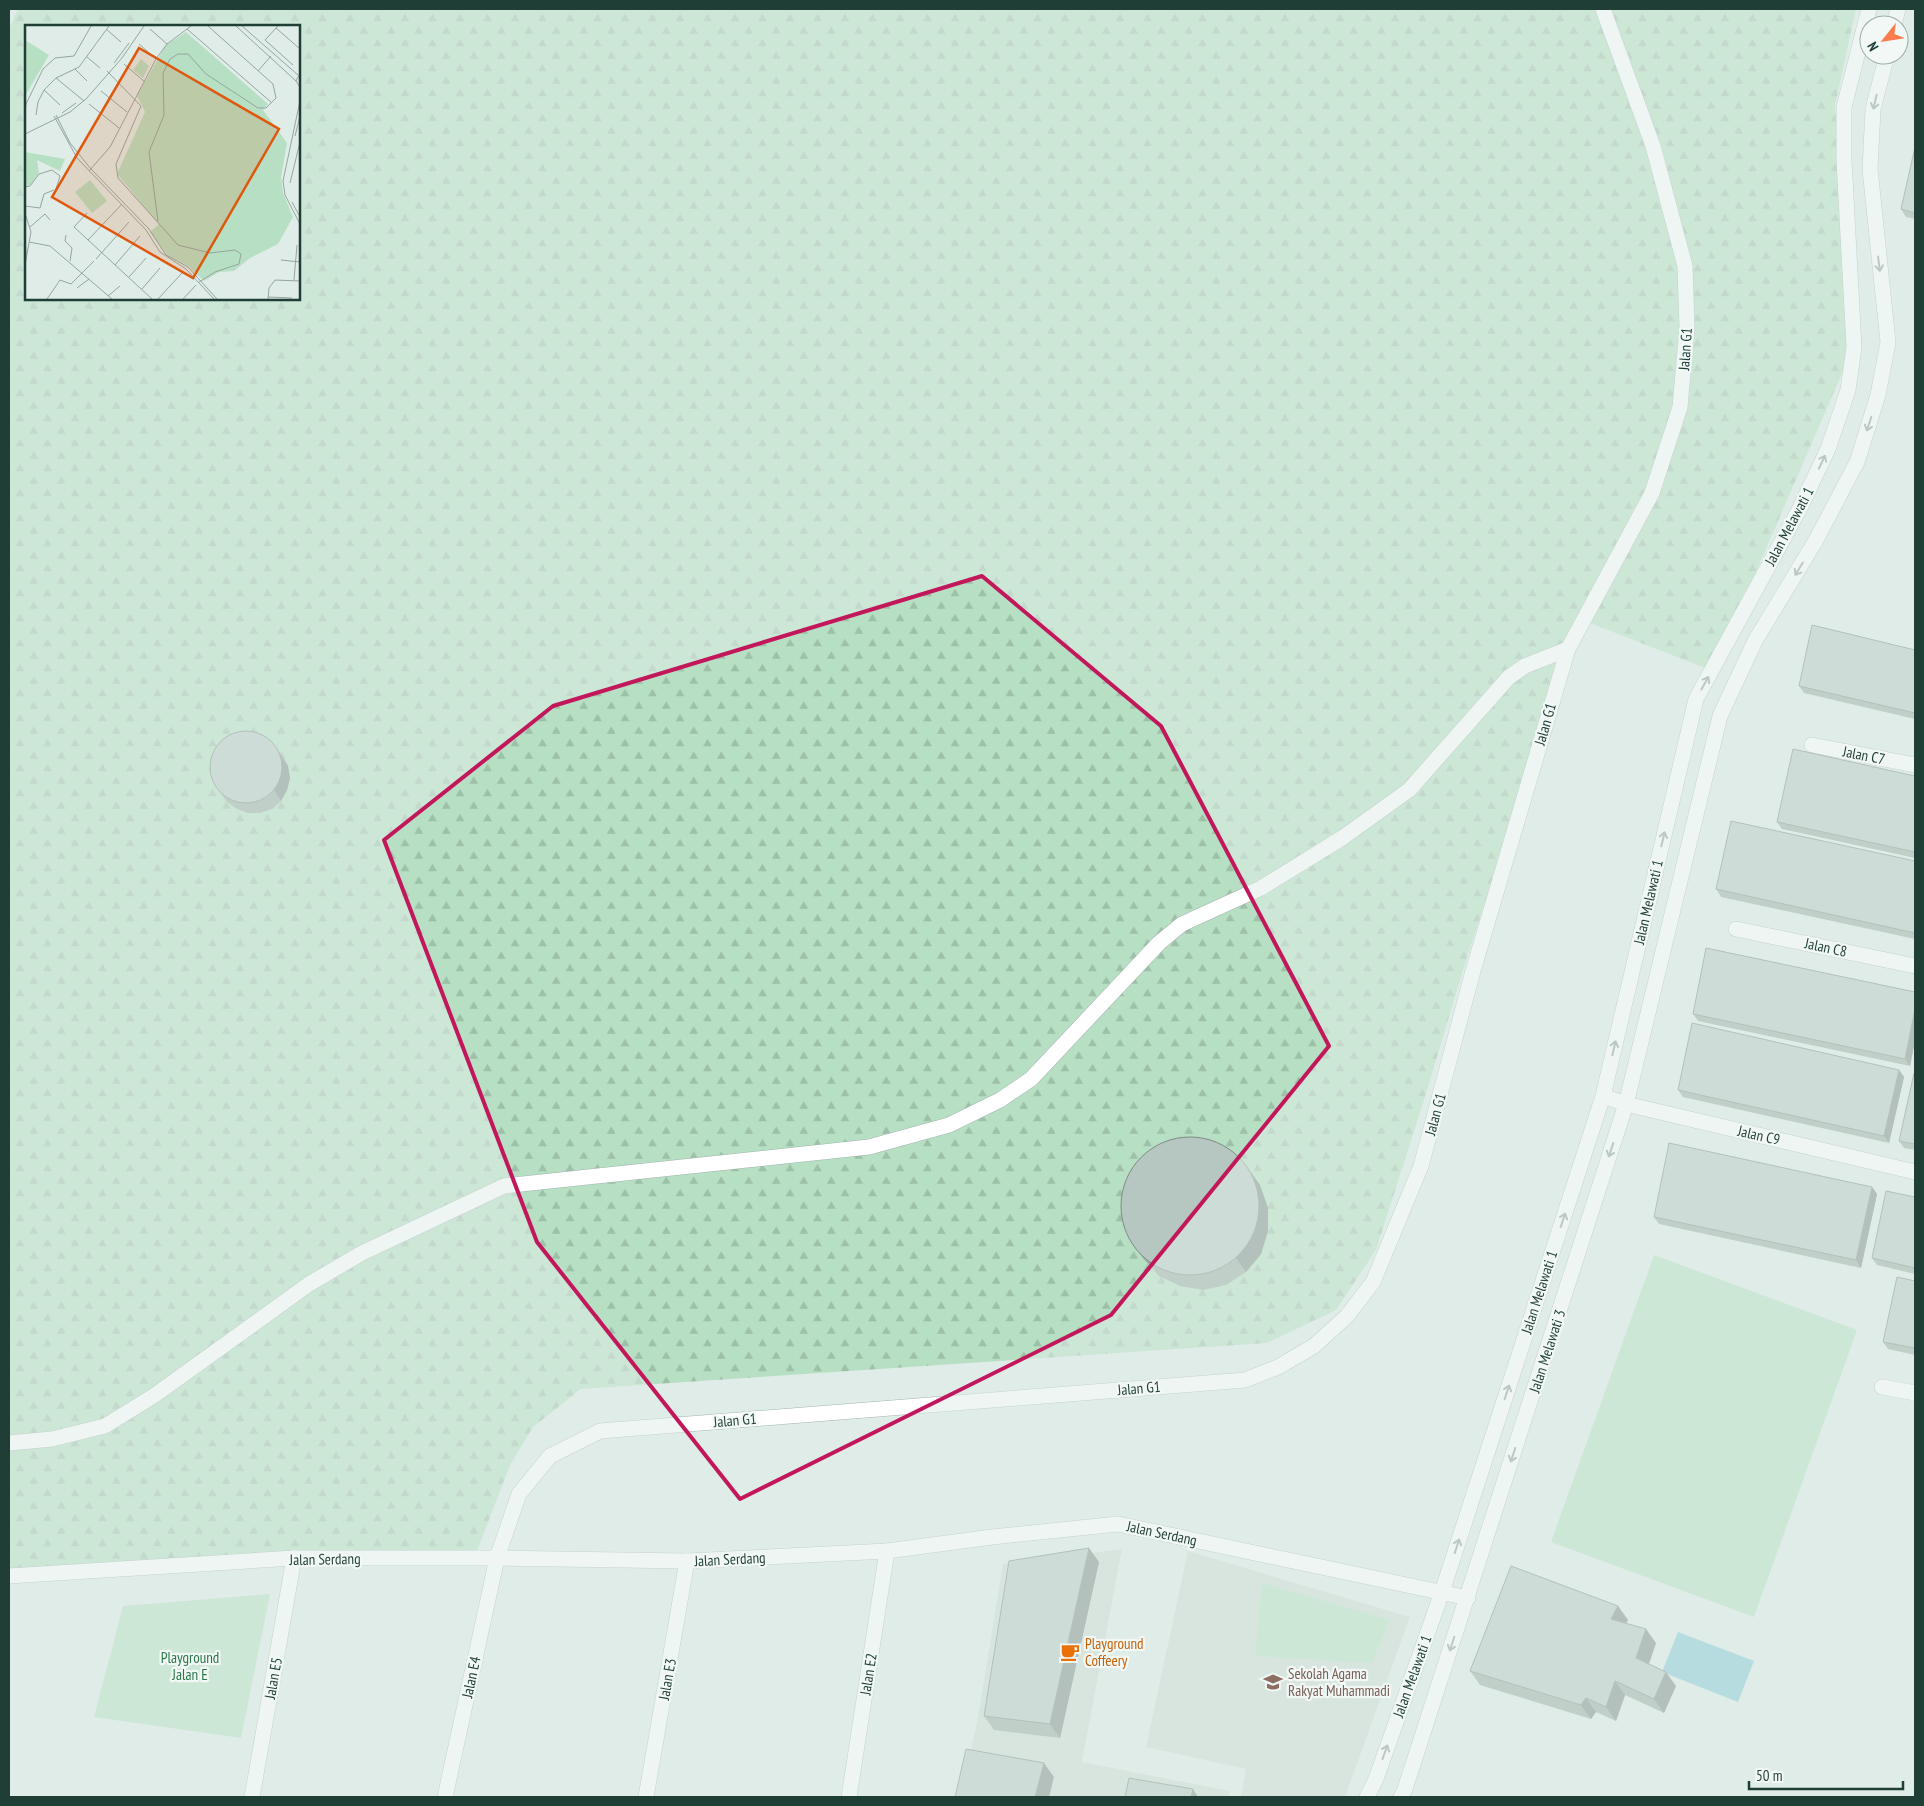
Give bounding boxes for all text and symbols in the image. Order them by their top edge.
north arrow [1859,15,1909,65]
inset map [25,25,300,300]
text: N [1863,39,1882,54]
one-way arrow [1870,94,1879,110]
one-way arrow [1874,256,1884,272]
street label: Jalan G1 [1674,327,1696,372]
one-way arrow [1864,415,1873,431]
one-way arrow [1818,455,1827,470]
street label: Jalan Melawati 1 [1760,483,1818,569]
one-way arrow [1793,562,1803,576]
one-way arrow [1700,675,1710,690]
street label: Jalan G1 [1530,701,1560,748]
street label: Jalan C7 [1840,741,1887,768]
one-way arrow [1659,831,1668,847]
street label: Jalan Melawati 1 [1629,858,1667,947]
street label: Jalan C8 [1802,933,1849,961]
one-way arrow [1610,1041,1619,1057]
street label: Jalan G1 [1420,1091,1450,1138]
street label: Jalan C9 [1735,1121,1782,1149]
one-way arrow [1606,1142,1615,1157]
one-way arrow [1558,1213,1568,1229]
street label: Jalan Melawati 1 [1516,1248,1561,1337]
street label: Jalan Melawati 3 [1524,1307,1569,1396]
street label: Jalan G1 [1116,1377,1161,1399]
one-way arrow [1503,1384,1512,1400]
street label: Jalan G1 [712,1409,757,1431]
one-way arrow [1508,1446,1518,1462]
street label: Jalan Serdang [1124,1516,1199,1550]
one-way arrow [1453,1539,1462,1554]
street label: Jalan Serdang [693,1548,766,1570]
street label: Jalan Serdang [288,1549,361,1569]
street label: Jalan Melawati 1 [1388,1632,1436,1721]
place label: Playground Coffeery [1085,1634,1144,1670]
one-way arrow [1447,1636,1457,1652]
cafe icon: Playground Coffeery [1059,1641,1081,1663]
park label: Playground Jalan E [161,1648,219,1684]
street label: Jalan E2 [855,1652,881,1697]
street label: Jalan E4 [457,1654,485,1701]
street label: Jalan E5 [260,1656,286,1701]
street label: Jalan E3 [654,1657,680,1702]
place label: Sekolah Agama Rakyat Muhammadi [1288,1664,1390,1700]
school or university icon: Sekolah Agama Rakyat Muhammadi [1262,1671,1284,1693]
one-way arrow [1381,1745,1390,1760]
scale bar [1749,1758,1903,1790]
text: 50 m [1756,1766,1782,1785]

